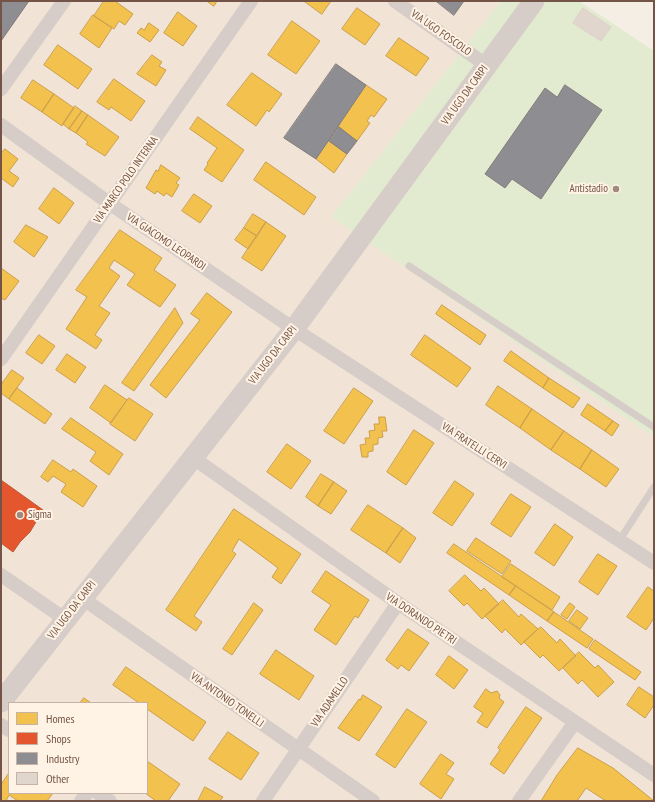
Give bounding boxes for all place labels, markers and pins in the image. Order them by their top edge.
place label: Antistadio [570,182,608,196]
marker: Antistadio [611,184,621,194]
place label: Sigma [28,508,51,522]
marker: Sigma [15,510,25,520]

